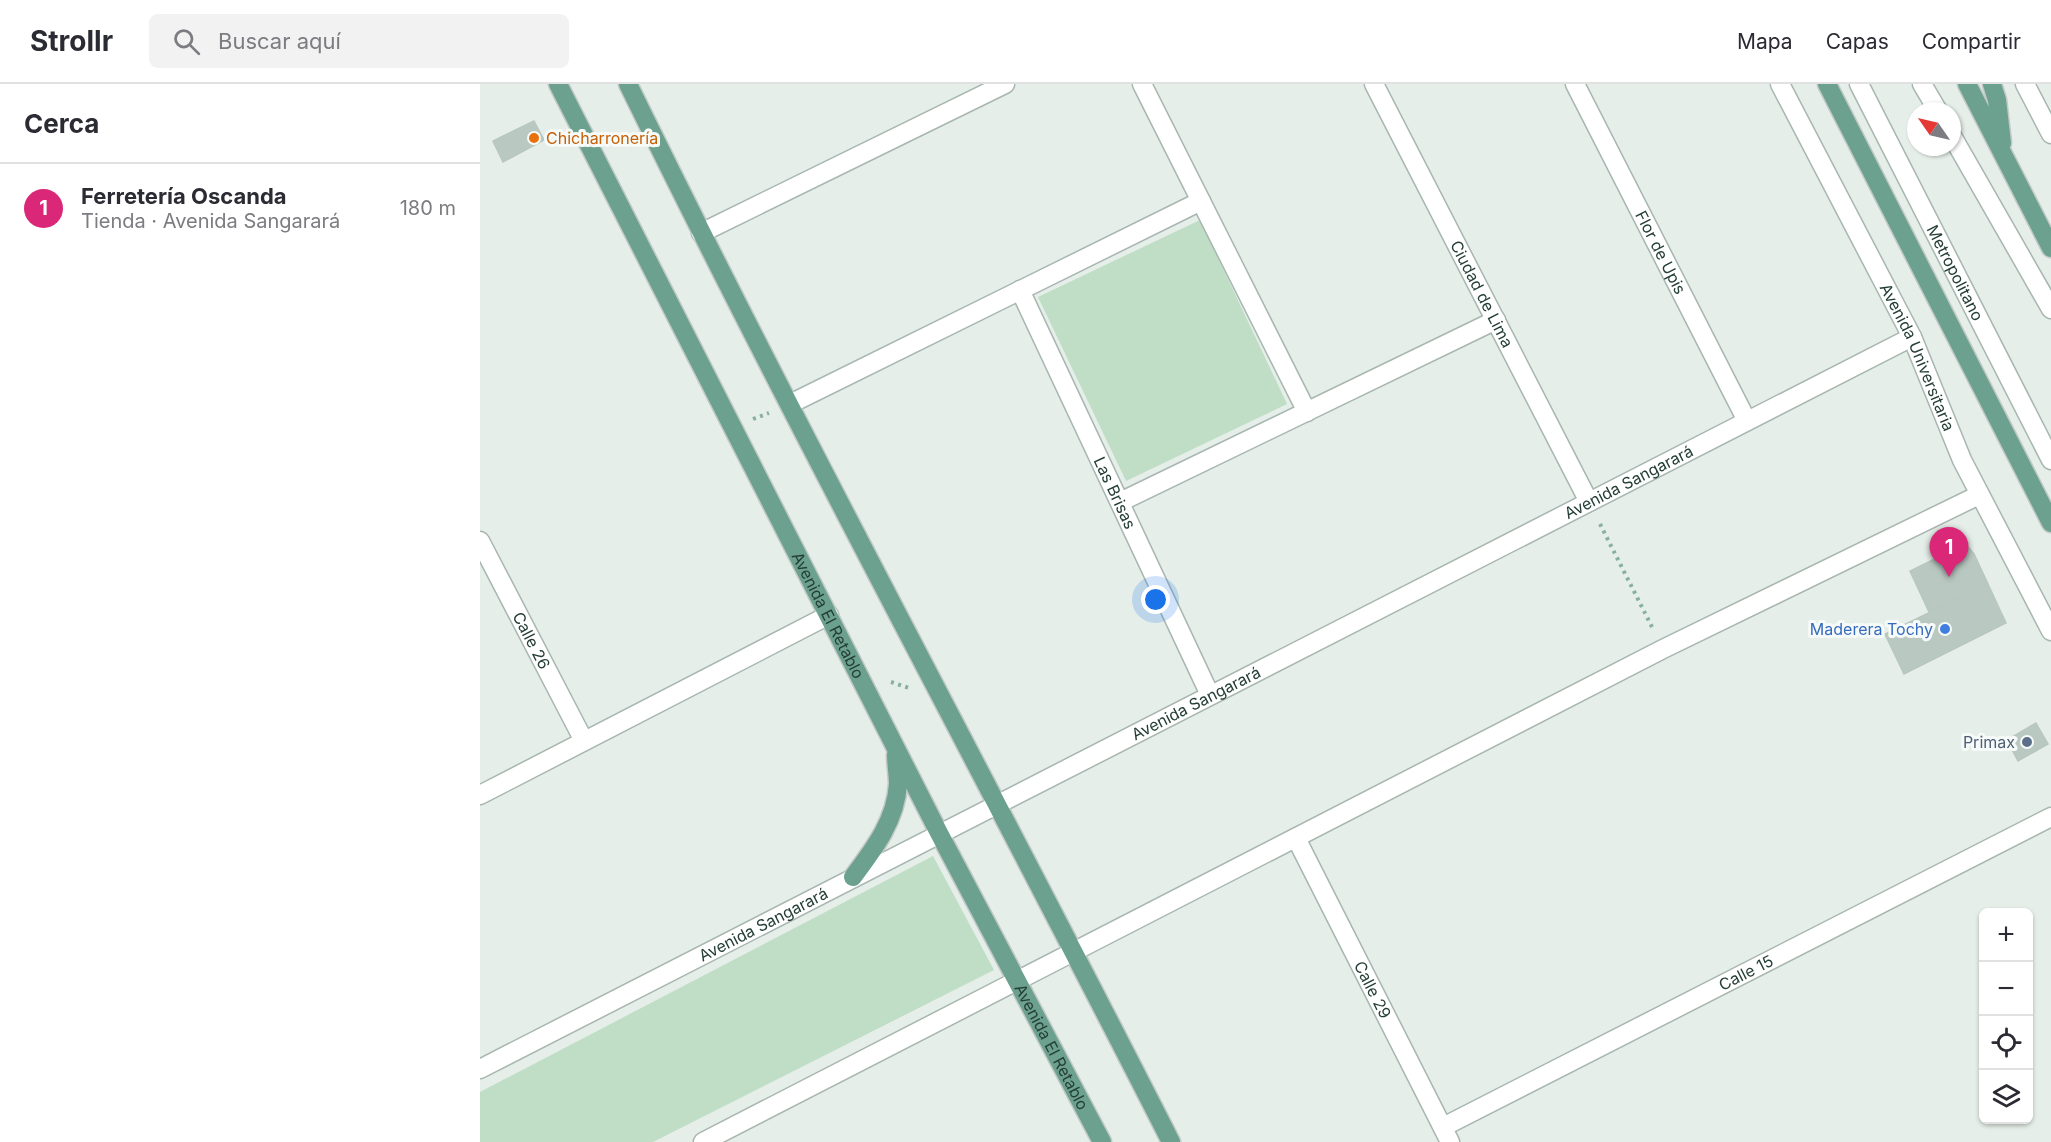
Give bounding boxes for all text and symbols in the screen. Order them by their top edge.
search box [149,14,569,68]
text: Strollr [30,24,113,58]
icon: search [170,25,203,58]
text: Buscar aquí [218,28,341,54]
text: Mapa [1737,29,1793,54]
text: Capas [1826,29,1889,54]
text: Compartir [1922,29,2021,54]
north arrow [1907,102,1961,156]
text: Cerca [24,108,99,139]
place label: Chicharronería [546,128,658,148]
marker: Chicharronería [527,131,541,145]
text: Ferretería Oscanda [81,183,287,209]
text: 1 [39,196,48,220]
text: 180 m [400,196,456,220]
street label: Flor de Upis [1631,207,1691,297]
text: Tienda · Avenida Sangarará [81,209,340,233]
street label: Metropolitano [1923,222,1988,324]
street label: Ciudad de Lima [1446,237,1518,351]
street label: Avenida Universitaria [1876,280,1959,434]
street label: Avenida Sangarará [1561,441,1696,523]
street label: Las Brisas [1090,453,1141,532]
pin: 1 [1930,528,1968,577]
street label: Avenida El Retablo [788,549,869,682]
your location [1141,585,1170,614]
street label: Calle 26 [509,608,555,672]
place label: Maderera Tochy [1810,619,1933,639]
marker: Maderera Tochy [1938,622,1952,636]
street label: Avenida Sangarará [1128,662,1264,744]
place label: Primax [1963,732,2015,752]
marker: Primax [2020,735,2034,749]
street label: Avenida Sangarará [695,883,831,966]
map controls [1979,908,2033,1124]
button: + [1979,908,2033,962]
street label: Calle 15 [1715,950,1777,995]
street label: Calle 29 [1350,958,1396,1022]
button: − [1979,962,2033,1016]
street label: Avenida El Retablo [1010,980,1093,1113]
button: locate [1979,1016,2033,1070]
button: layers [1979,1070,2033,1124]

